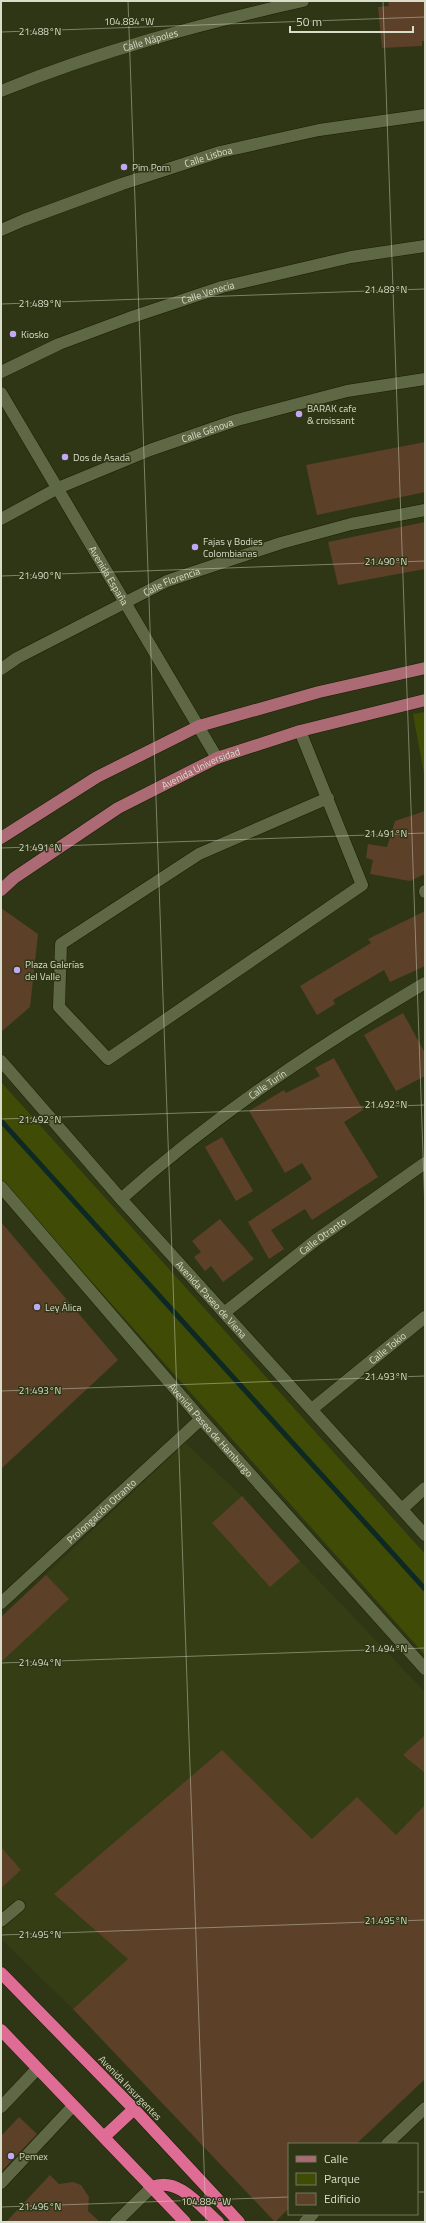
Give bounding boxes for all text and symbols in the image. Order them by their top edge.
scale bar [290,8,413,34]
text: 50 m [296,12,322,31]
text: 104.884°W [104,14,154,29]
text: 21.488°N [19,24,61,39]
street label: Calle Nápoles [121,25,180,55]
street label: Calle Lisboa [182,142,234,171]
place label: Pim Pom [132,160,170,175]
marker: Pim Pom [119,162,129,172]
street label: Calle Venecia [179,277,236,308]
text: 21.489°N [365,282,407,297]
text: 21.489°N [19,296,61,311]
place label: Kiosko [21,327,49,342]
marker: Kiosko [8,329,18,339]
place label: BARAK cafe & croissant [307,401,357,428]
marker: BARAK cafe & croissant [294,409,304,419]
street label: Calle Génova [179,414,235,446]
place label: Dos de Asada [73,450,130,465]
marker: Dos de Asada [60,452,70,462]
place label: Fajas y Bodies Colombianas [203,534,263,561]
marker: Fajas y Bodies Colombianas [190,542,200,552]
street label: Avenida España [86,543,132,608]
text: 21.490°N [365,554,407,569]
street label: Calle Florencia [140,563,202,600]
text: 21.490°N [19,568,61,583]
street label: Avenida Universidad [159,744,242,793]
text: 21.491°N [365,826,407,841]
text: 21.491°N [19,840,61,855]
place label: Plaza Galerías del Valle [25,957,84,984]
marker: Plaza Galerías del Valle [12,965,22,975]
street label: Calle Turín [245,1066,289,1103]
text: 21.492°N [365,1097,407,1112]
text: 21.492°N [19,1112,61,1127]
street label: Calle Otranto [296,1214,349,1258]
street label: Avenida Paseo de Viena [173,1257,251,1341]
place label: Ley Álica [45,1300,82,1315]
marker: Ley Álica [32,1302,42,1312]
street label: Calle Tokio [365,1328,409,1368]
text: 21.493°N [365,1369,407,1384]
street label: Avenida Paseo de Hamburgo [165,1379,257,1480]
text: 21.493°N [19,1383,61,1398]
street label: Prolongación Otranto [63,1475,139,1547]
text: 21.494°N [365,1641,407,1656]
text: 21.494°N [19,1655,61,1670]
text: 21.495°N [365,1913,407,1928]
text: 21.495°N [19,1927,61,1942]
street label: Avenida Insurgentes [95,2052,165,2124]
legend [288,2143,418,2215]
place label: Pemex [19,2149,48,2164]
text: Calle [324,2149,348,2168]
marker: Pemex [6,2151,16,2161]
text: Parque [324,2169,360,2188]
text: Edificio [324,2189,360,2208]
text: 104.884°W [181,2194,231,2209]
text: 21.496°N [19,2199,61,2214]

